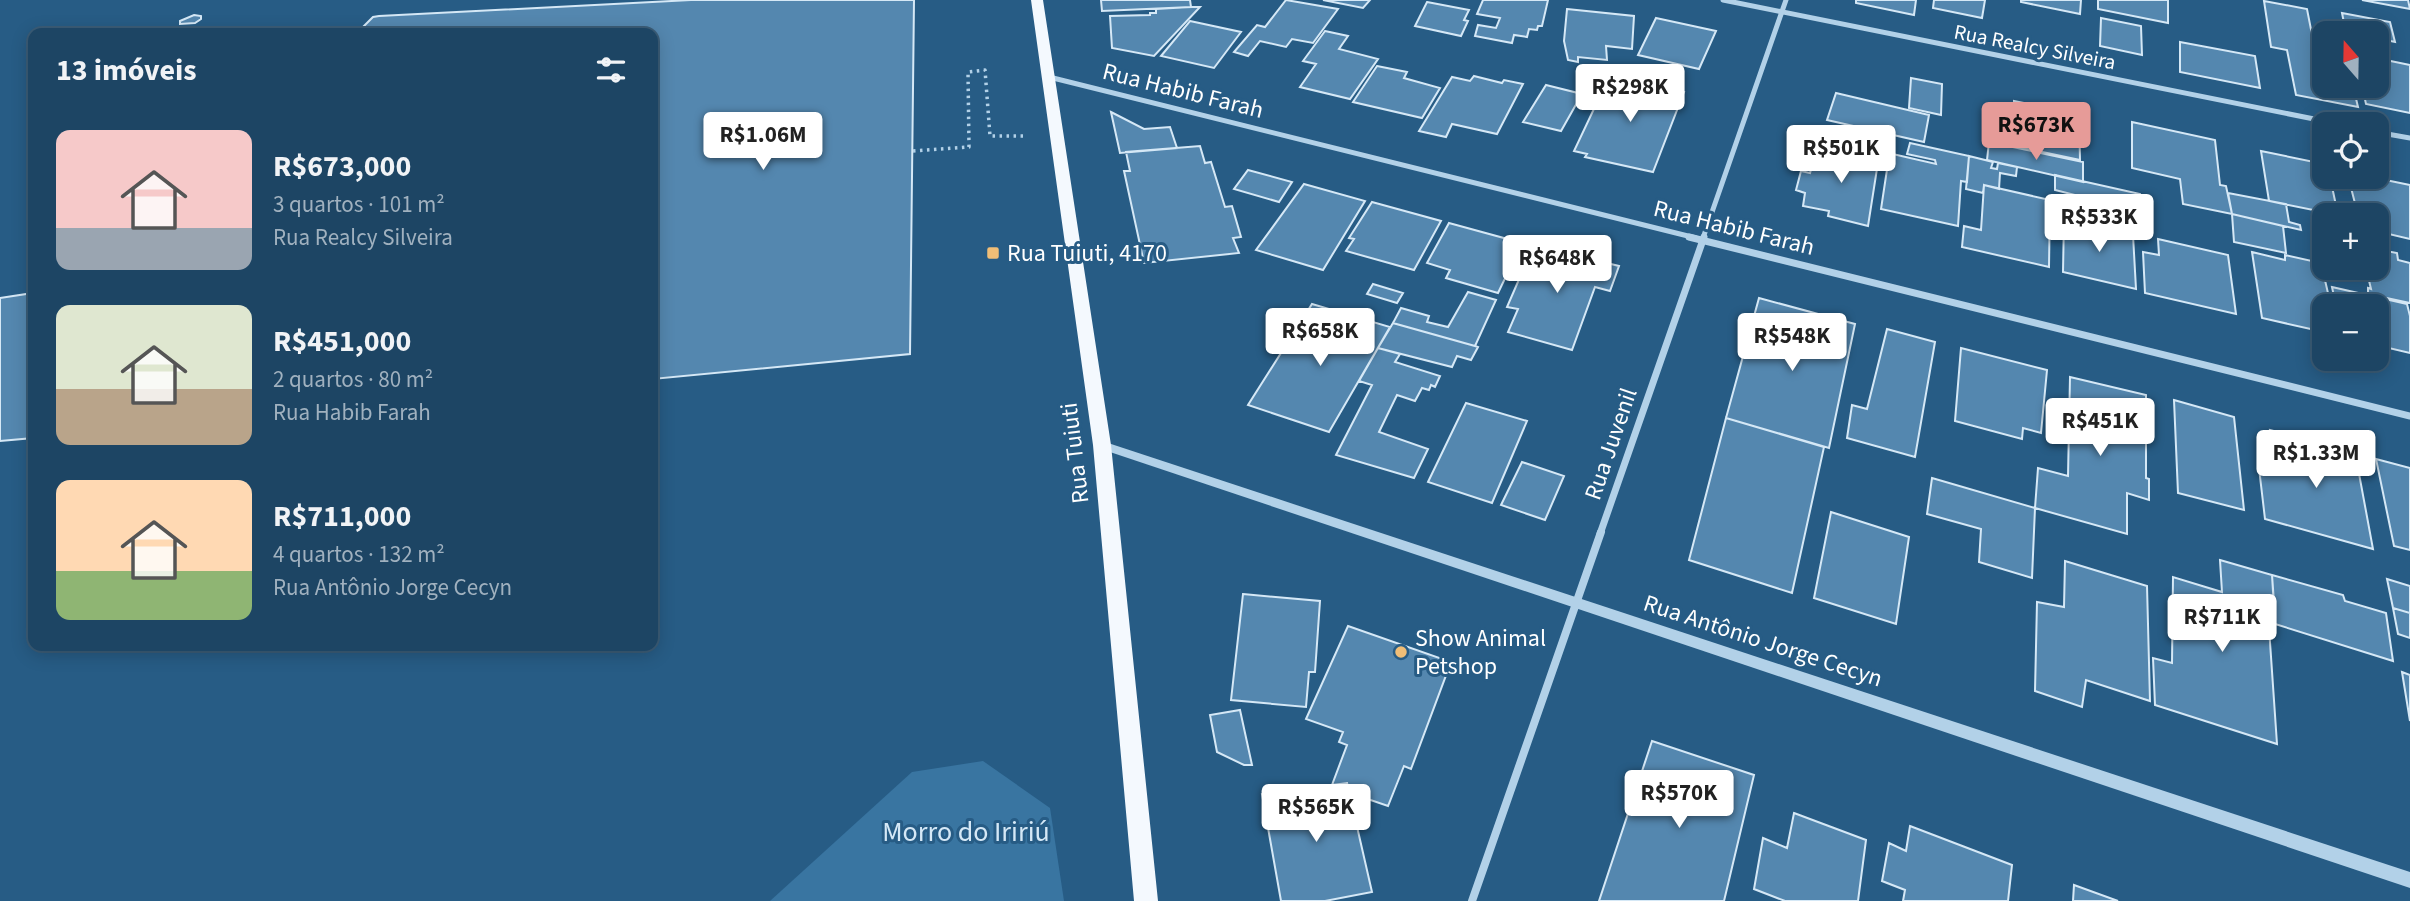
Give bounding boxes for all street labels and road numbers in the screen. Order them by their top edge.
street label: Rua Realcy Silveira [1952,17,2118,77]
street label: Rua Habib Farah [1099,54,1267,128]
street label: Rua Habib Farah [1650,191,1818,265]
street label: Rua Juvenil [1576,383,1646,505]
street label: Rua Tuiuti [1051,401,1099,505]
street label: Rua Antônio Jorge Cecyn [1639,586,1887,696]

